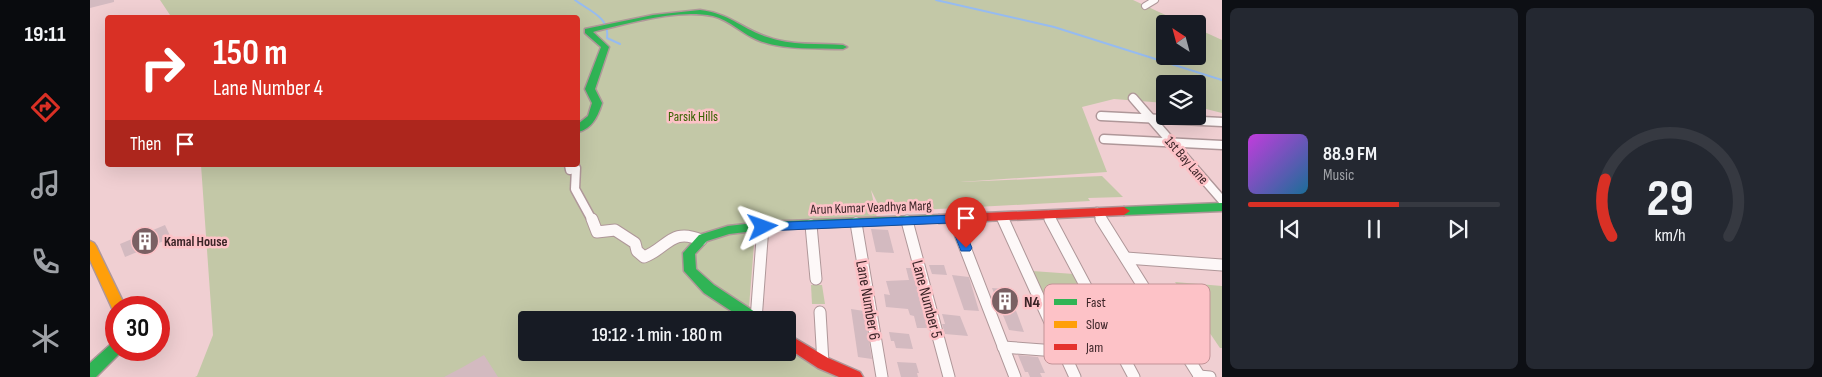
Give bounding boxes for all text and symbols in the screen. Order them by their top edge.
north arrow [1156,15,1206,65]
map controls [1156,15,1206,125]
text: 19:11 [24,21,66,48]
text: 150 m [213,32,287,75]
icon: right [130,35,195,100]
text: Lane Number 4 [213,75,323,102]
button: layers [1156,75,1206,125]
icon: directions [28,90,63,125]
park label: Parsik Hills [668,108,718,125]
icon: arrive [171,130,199,158]
text: Then [130,133,161,156]
street label: 1st Bay Lane [1161,133,1212,188]
text: 88.9 FM [1323,143,1377,166]
text: Music [1323,166,1354,185]
icon: music [28,167,63,202]
text: 29 [1646,168,1694,231]
street label: Arun Kumar Veadhya Marg [809,197,932,218]
pin [945,197,987,248]
position arrow [736,200,788,252]
icon: arrive [952,204,980,232]
icon: previous [1276,215,1304,243]
icon: pause [1360,215,1388,243]
icon: next [1444,215,1472,243]
text: km/h [1655,225,1685,246]
building icon: Kamal House [130,226,160,256]
place label: Kamal House [164,233,228,250]
icon: phone [28,244,63,279]
street label: Lane Number 5 [907,258,946,340]
street label: Lane Number 6 [851,259,884,341]
legend [1044,284,1210,364]
building icon: N4 [990,286,1020,316]
place label: N4 [1024,293,1041,312]
text: Fast [1086,294,1106,311]
speed limit sign: 30 [105,296,170,361]
text: Slow [1086,316,1108,333]
icon: climate [28,321,63,356]
text: 19:12 · 1 min · 180 m [592,324,722,347]
text: Jam [1085,339,1103,356]

